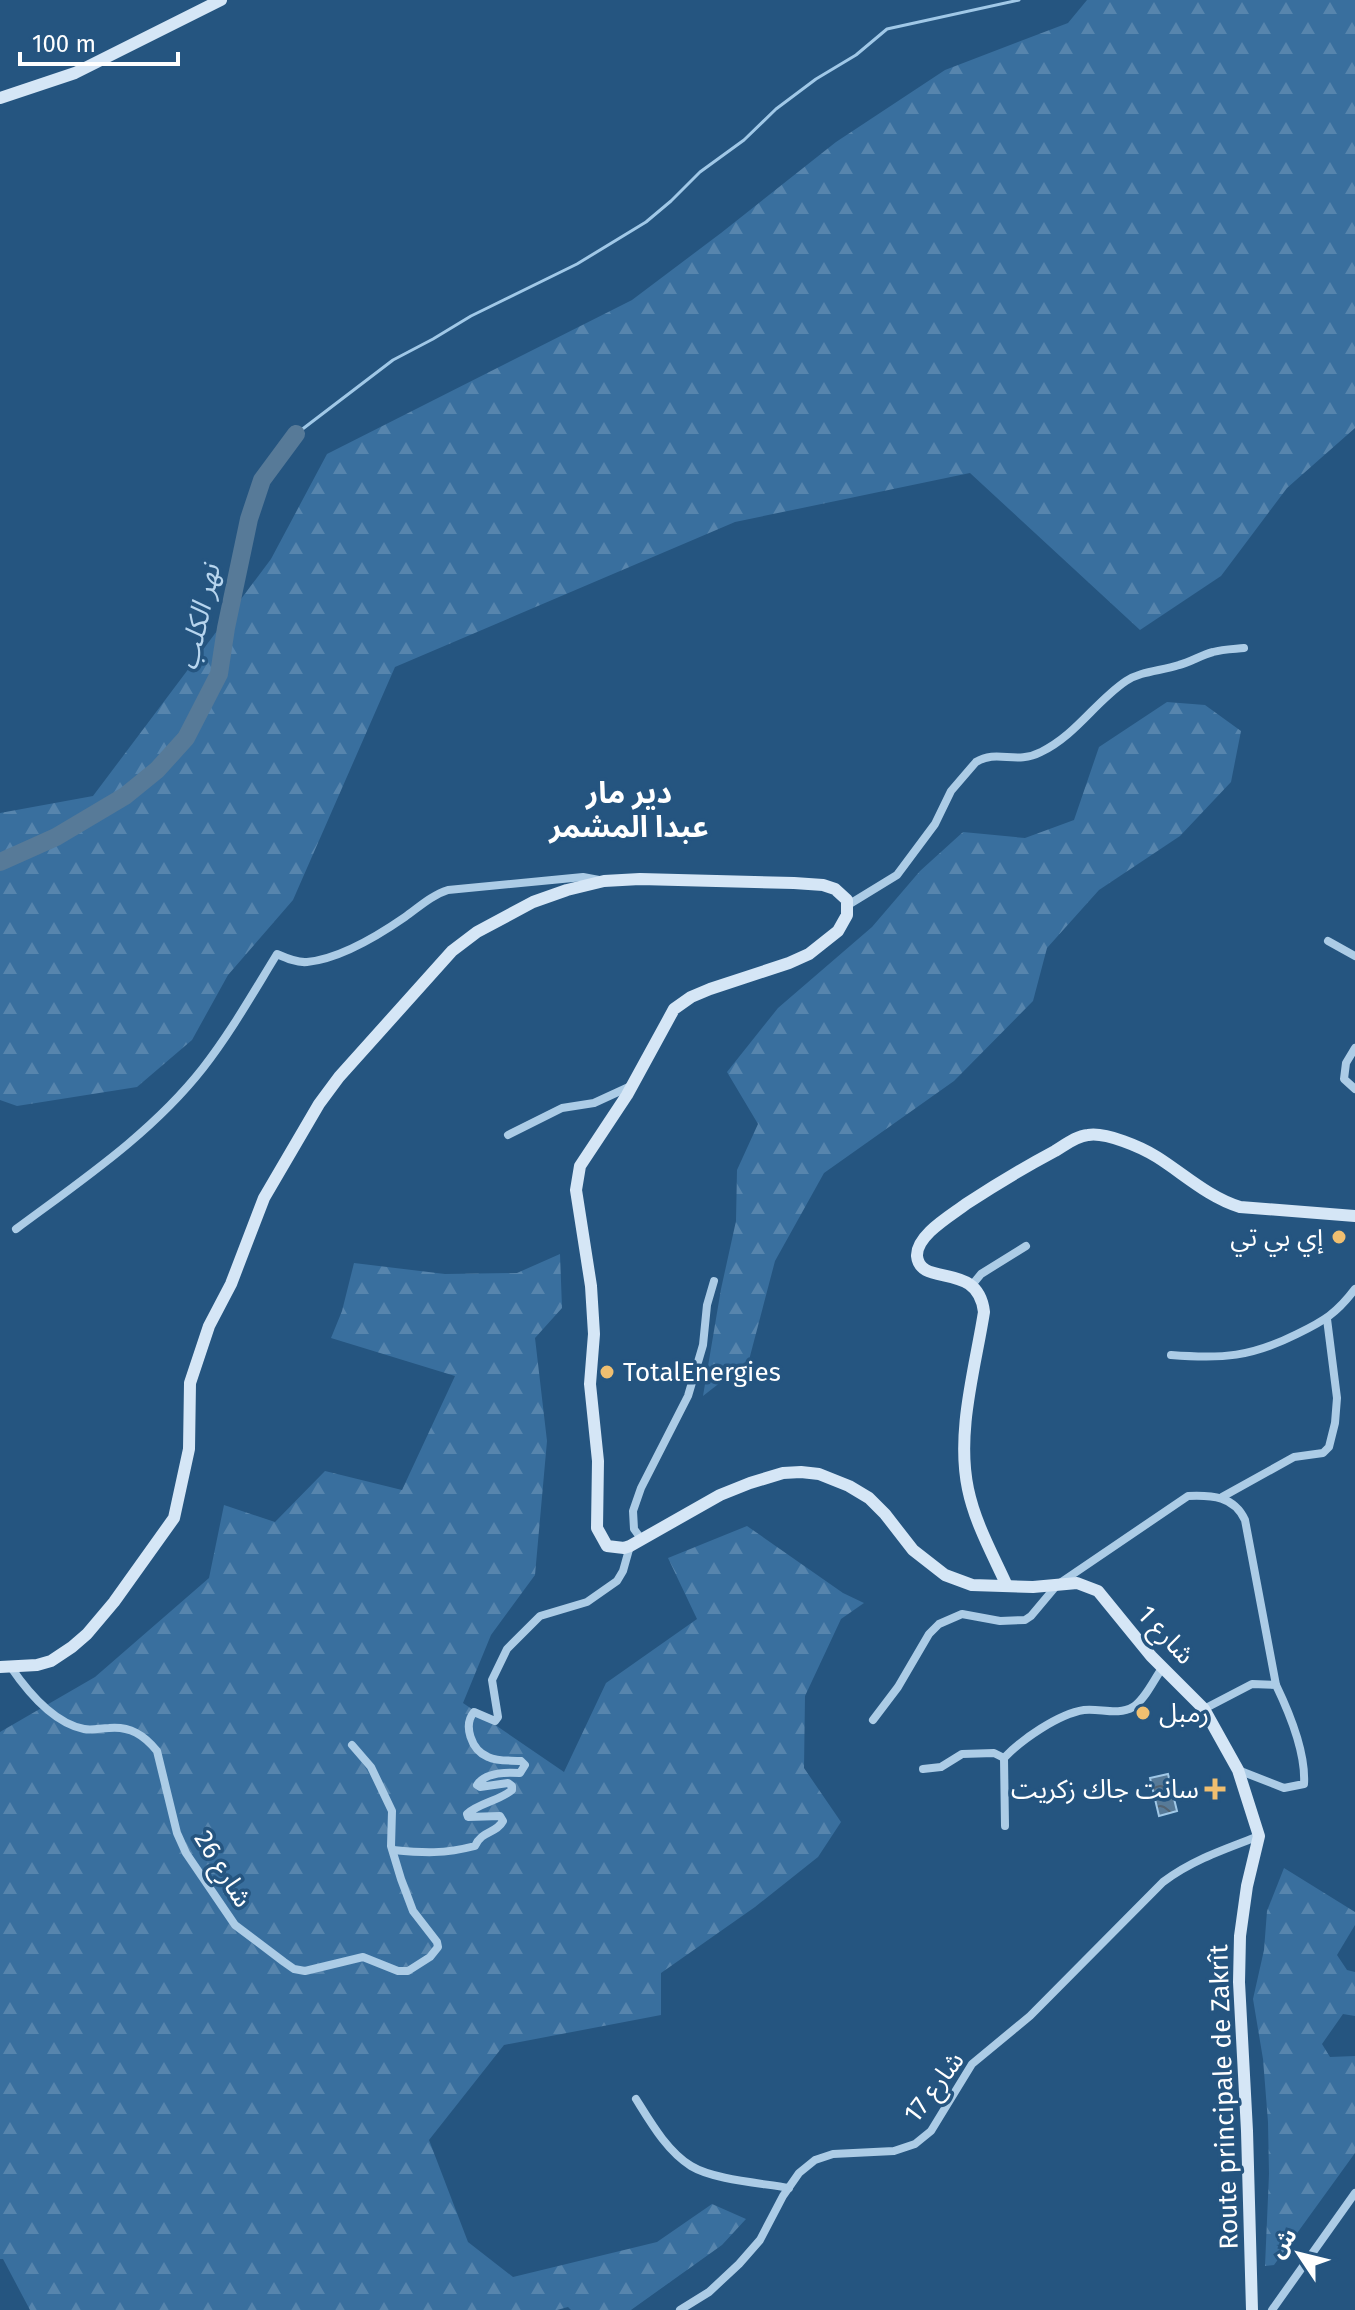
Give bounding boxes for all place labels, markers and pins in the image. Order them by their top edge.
place label: إي بي تي [1230,1222,1323,1257]
marker: إي بي تي [1330,1228,1348,1246]
place label: TotalEnergies [623,1357,781,1388]
marker: TotalEnergies [598,1363,616,1381]
place label: رمبل [1159,1698,1209,1729]
marker: رمبل [1134,1704,1152,1722]
place label: سانت جاك زكريت [1011,1774,1199,1805]
marker: سانت جاك زكريت [1206,1780,1224,1798]

